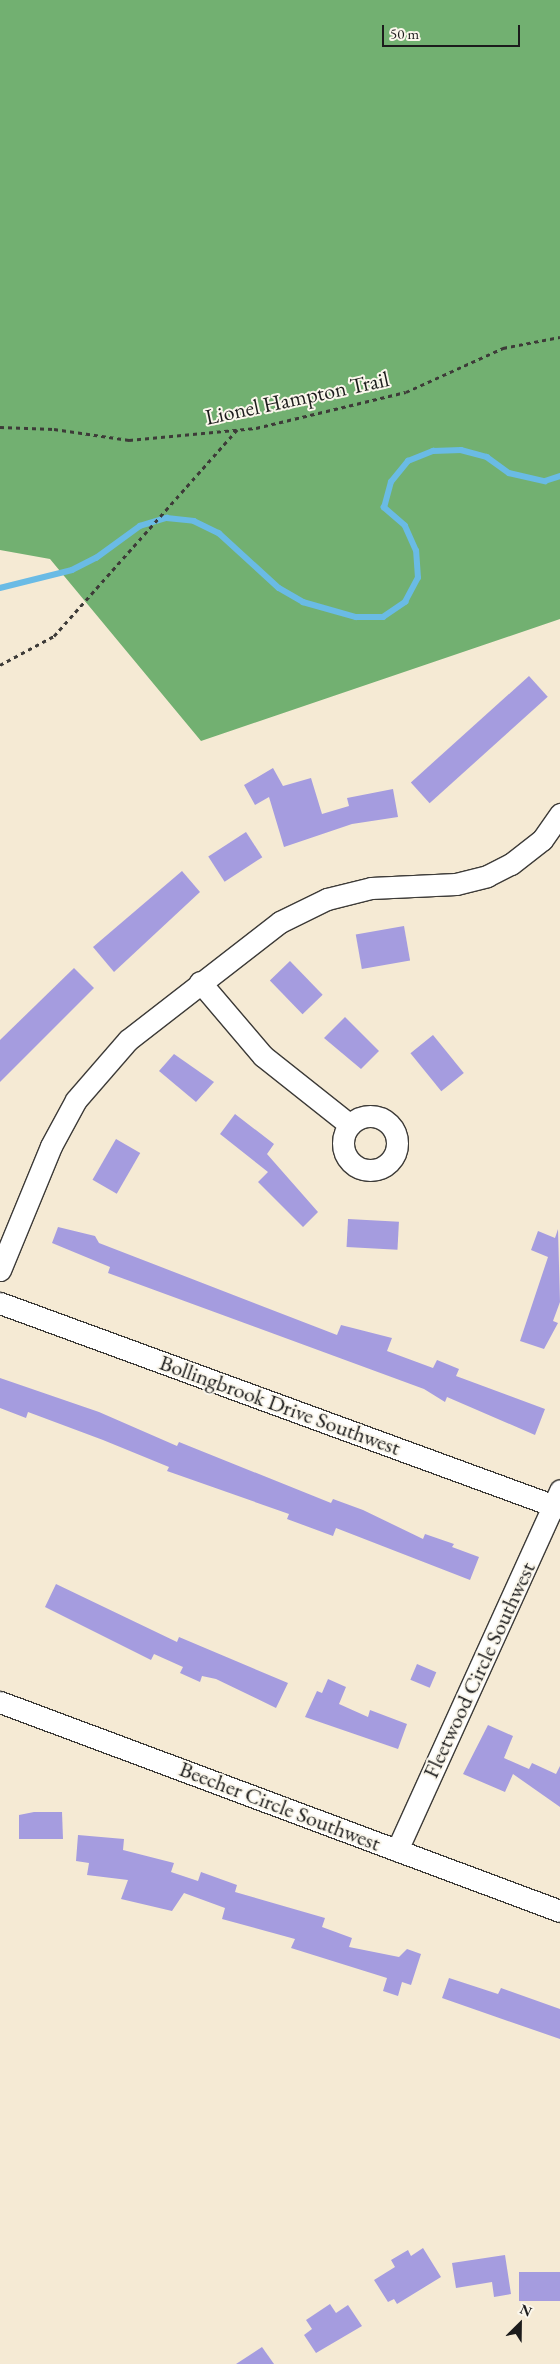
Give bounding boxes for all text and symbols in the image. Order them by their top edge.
scale bar [385,15,522,47]
text: 50 m [390,24,419,43]
street label: Lionel Hampton Trail [203,366,391,430]
street label: Bollingbrook Drive Southwest [156,1349,404,1461]
street label: Fleetwood Circle Southwest [417,1558,541,1782]
street label: Beecher Circle Southwest [176,1755,384,1857]
north arrow [495,2299,545,2349]
text: N [517,2300,535,2321]

